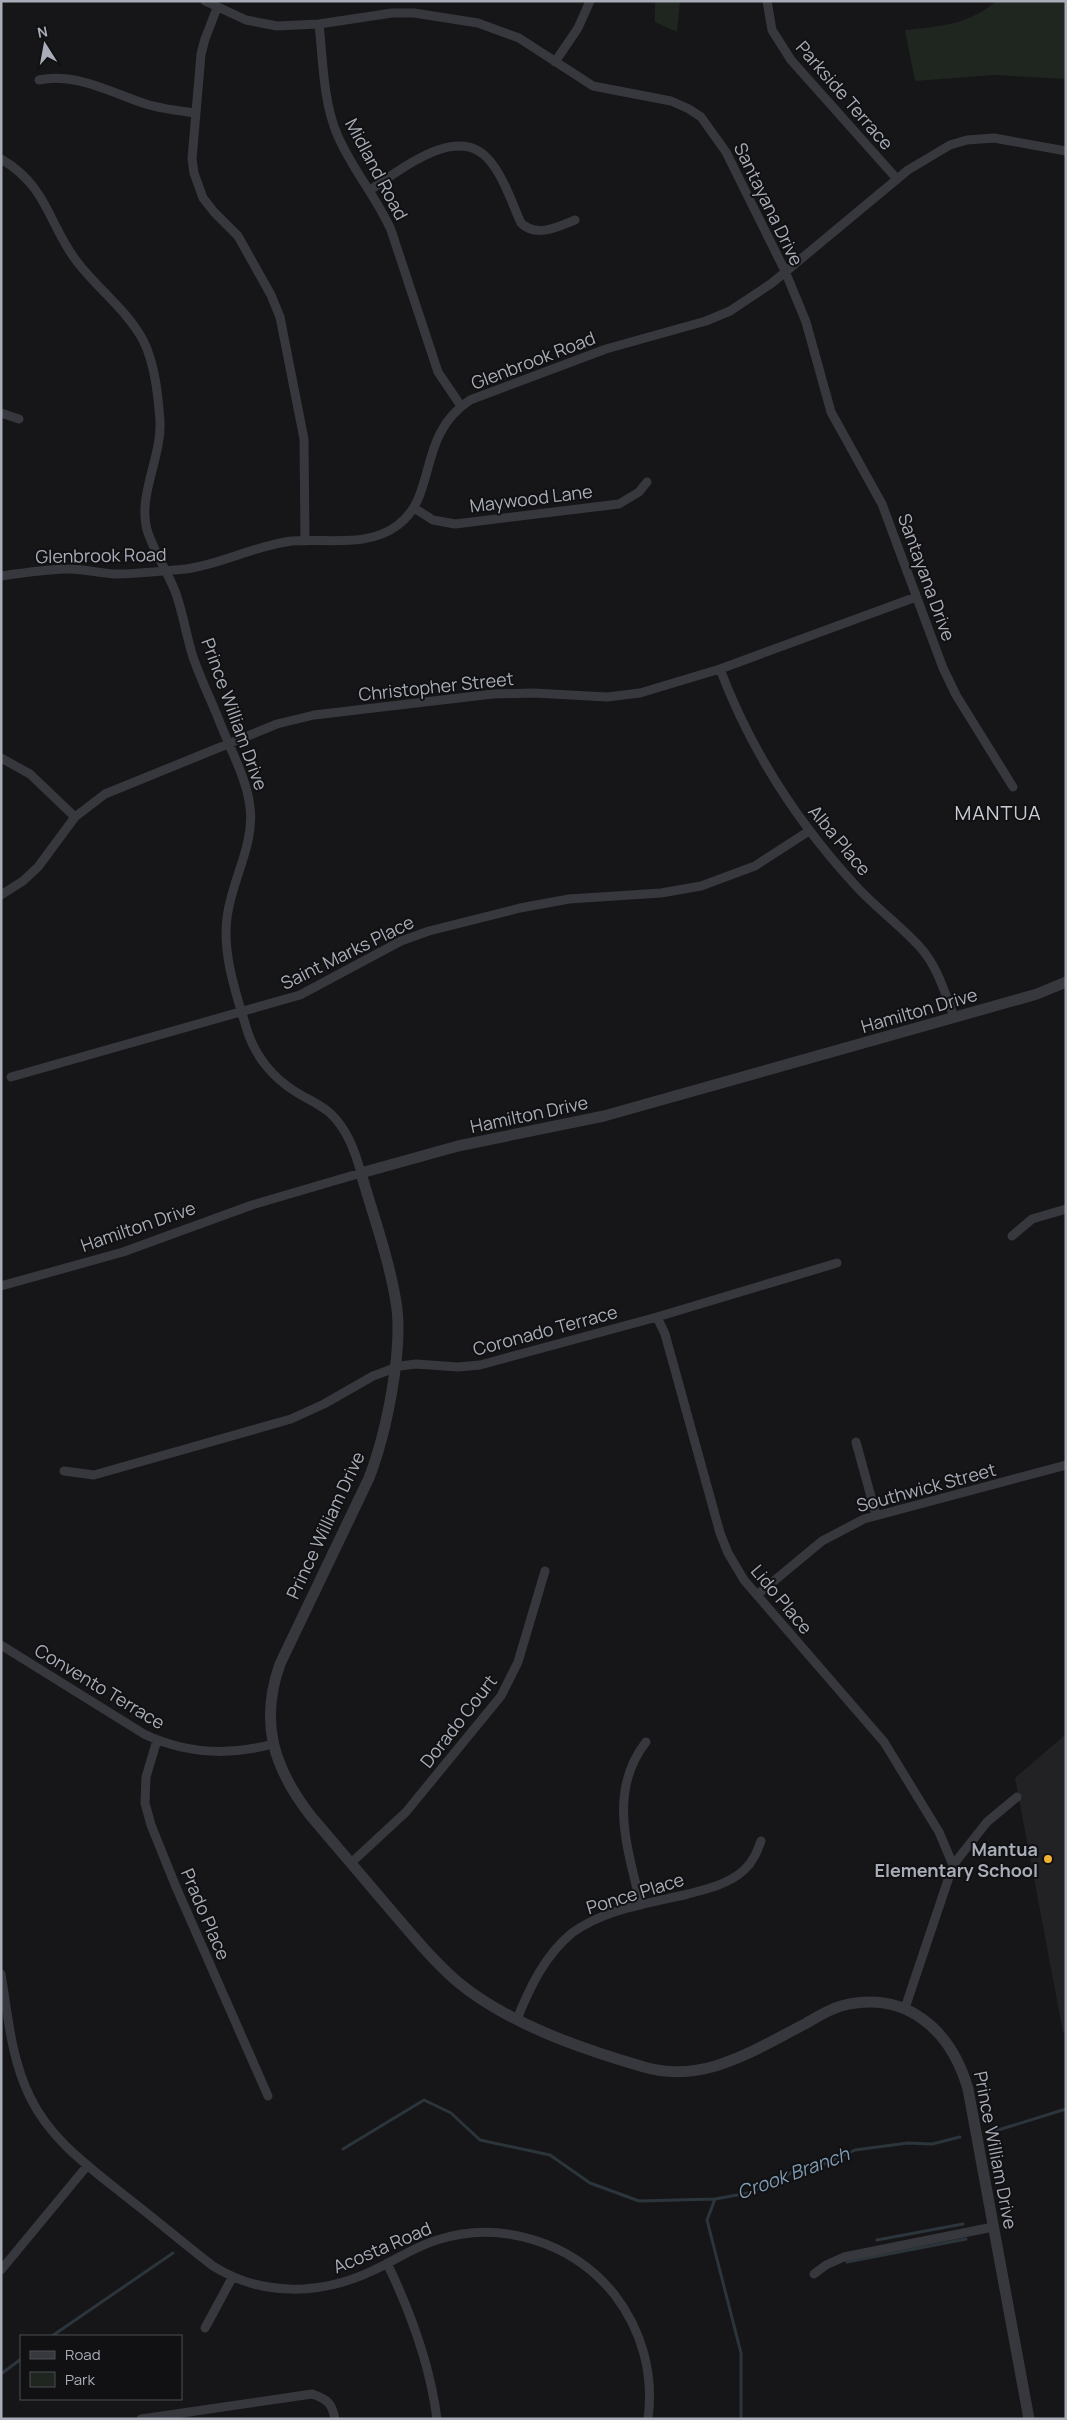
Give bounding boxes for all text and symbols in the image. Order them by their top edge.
north arrow [20,20,70,70]
text: N [36,21,49,42]
street label: Parkside Terrace [791,36,899,154]
street label: Midland Road [340,114,414,224]
street label: Santayana Drive [729,139,809,269]
street label: Glenbrook Road [467,325,599,395]
street label: Maywood Lane [468,479,594,517]
street label: Santayana Drive [893,510,961,644]
street label: Glenbrook Road [35,542,167,568]
street label: Prince William Drive [196,635,274,793]
street label: Christopher Street [357,666,515,706]
district label: MANTUA [954,799,1042,826]
street label: Alba Place [803,800,877,880]
street label: Saint Marks Place [276,909,418,995]
street label: Hamilton Drive [858,982,980,1038]
street label: Hamilton Drive [468,1090,590,1138]
street label: Hamilton Drive [77,1195,199,1257]
street label: Coronado Terrace [470,1299,620,1361]
street label: Prince William Drive [280,1447,370,1603]
street label: Southwick Street [853,1457,999,1517]
street label: Lido Place [746,1559,818,1639]
street label: Convento Terrace [31,1638,169,1734]
street label: Dorado Court [414,1670,502,1772]
place label: Mantua Elementary School [875,1837,1038,1882]
marker: Mantua Elementary School [1042,1853,1054,1865]
street label: Prado Place [176,1865,236,1963]
street label: Ponce Place [583,1867,687,1919]
street label: Prince William Drive [969,2069,1023,2231]
water label: Crook Branch [733,2140,853,2205]
street label: Acosta Road [329,2216,435,2278]
legend [20,2335,182,2400]
text: Road [65,2344,101,2365]
text: Park [65,2369,95,2390]

